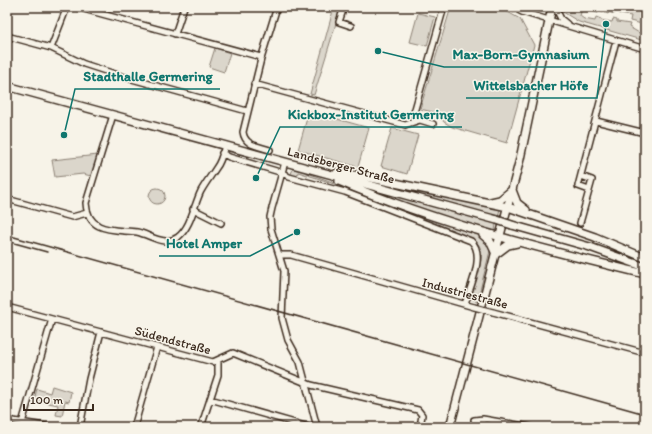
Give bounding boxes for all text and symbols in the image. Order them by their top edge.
callout: Max-Born-Gymnasium [444,41,597,67]
text: Max-Born-Gymnasium [452,46,590,63]
callout: Stadthalle Germering [75,63,220,89]
text: Stadthalle Germering [83,68,214,85]
callout: Wittelsbacher Höfe [466,72,597,98]
text: Wittelsbacher Höfe [474,77,589,94]
callout: Kickbox-Institut Germering [280,101,462,127]
text: Kickbox-Institut Germering [288,106,455,123]
street label: Landsberger Straße [286,143,396,187]
callout: Hotel Amper [159,230,250,256]
text: Hotel Amper [166,235,243,252]
street label: Industriestraße [420,274,510,312]
street label: Südendstraße [133,323,213,357]
scale bar [24,386,93,412]
text: 100 m [30,393,63,407]

